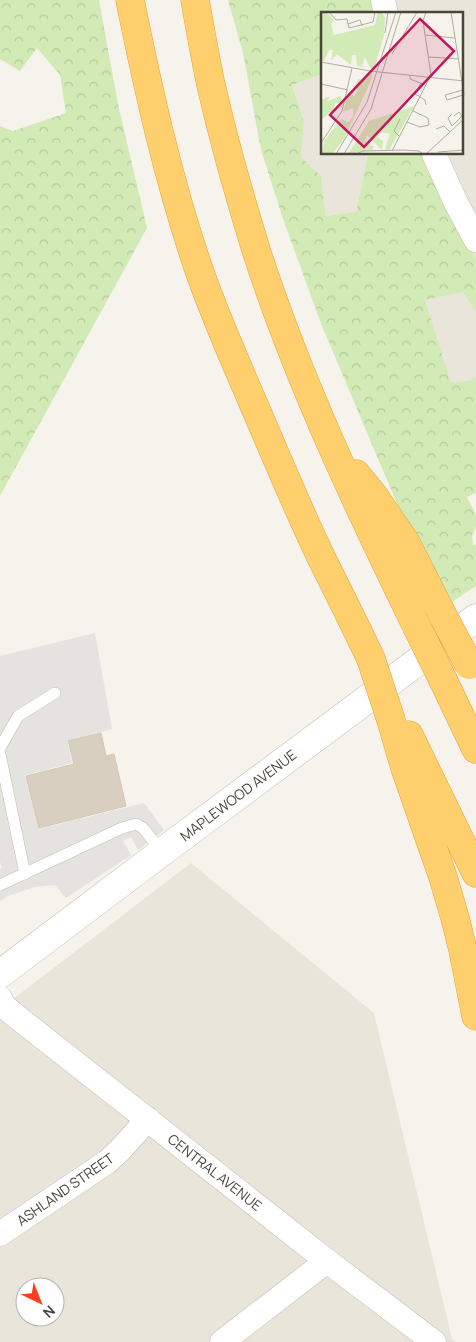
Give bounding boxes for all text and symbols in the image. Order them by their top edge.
inset map [321,12,464,155]
street label: MAPLEWOOD AVENUE [176,745,300,845]
street label: CENTRAL AVENUE [164,1129,266,1215]
street label: ASHLAND STREET [13,1148,118,1230]
north arrow [15,1277,65,1327]
text: N [39,1301,59,1322]

